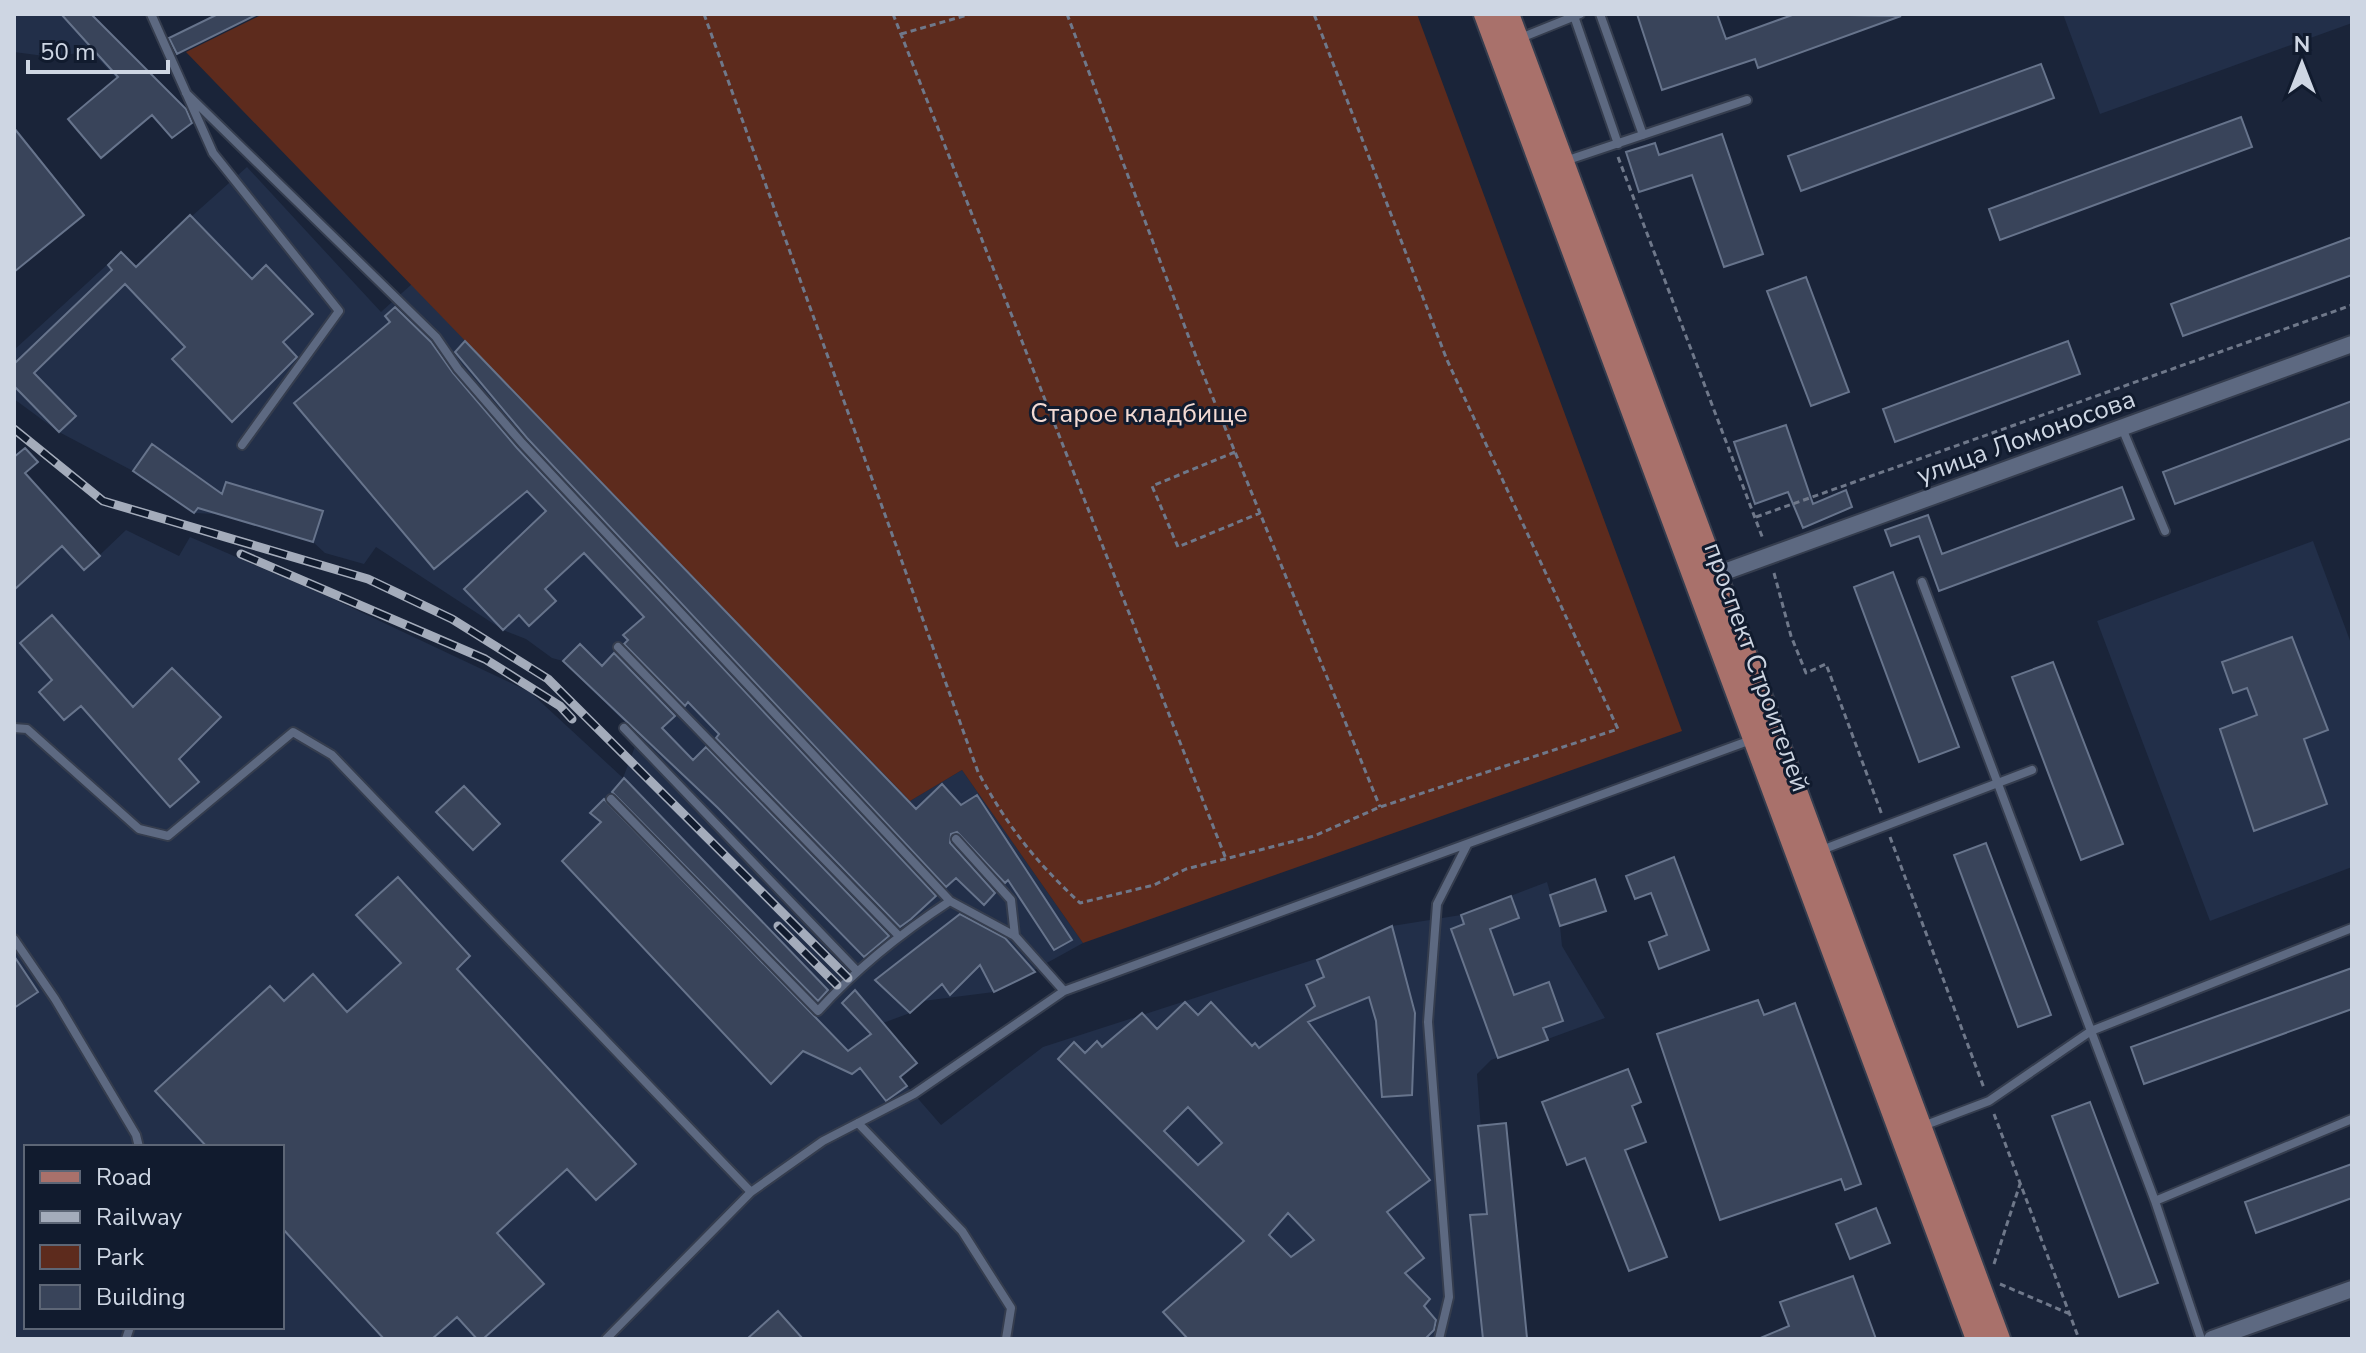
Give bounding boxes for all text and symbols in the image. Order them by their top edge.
scale bar [28,24,168,74]
north arrow [2262,24,2342,104]
text: N [2294,30,2310,60]
text: 50 m [40,36,96,68]
street label: улица Ломоносова [1912,381,2140,493]
park label: Старое кладбище [1030,396,1248,431]
street label: проспект Строителей [1696,537,1818,797]
legend [24,1145,284,1329]
text: Road [96,1161,152,1193]
text: Railway [96,1201,183,1233]
text: Park [96,1241,145,1273]
text: Building [96,1281,186,1313]

